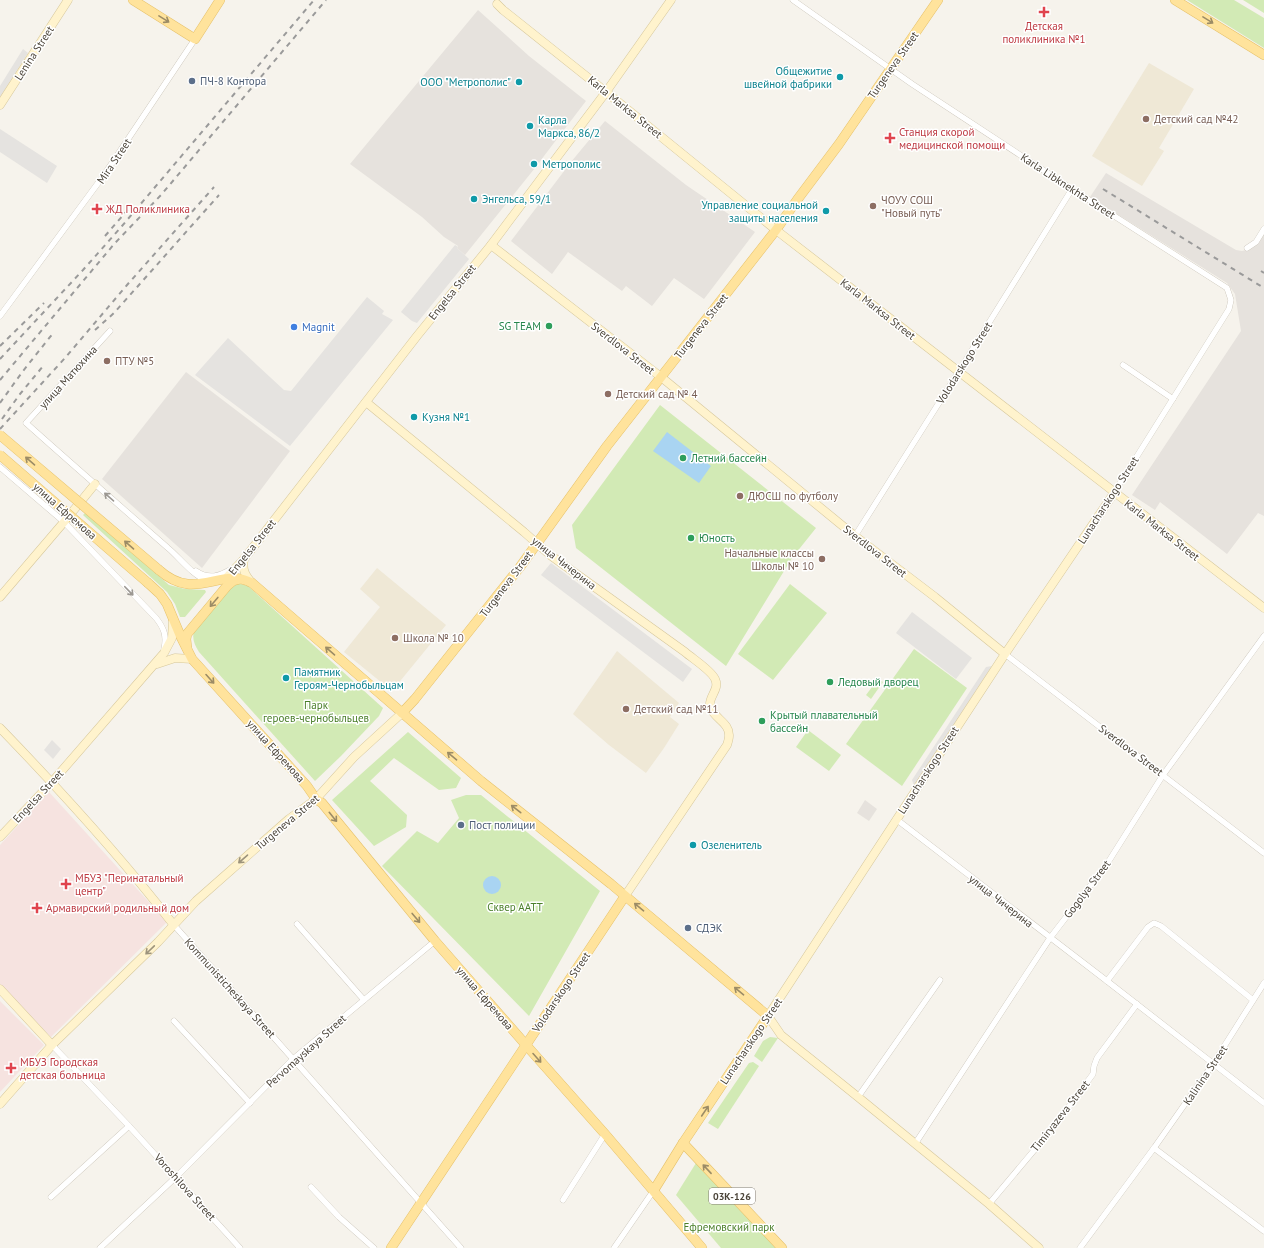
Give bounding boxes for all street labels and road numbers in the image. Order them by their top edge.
street label: Lenina Street [11,23,57,83]
street label: Turgeneva Street [865,28,922,101]
street label: Karla Marksa Street [585,73,665,141]
street label: Mira Street [94,135,134,186]
street label: Karla Libknekhta Street [1018,150,1118,222]
street label: Engelsa Street [425,261,479,323]
street label: Karla Marksa Street [838,275,919,343]
street label: Turgeneva Street [671,290,731,362]
street label: Sverdlova Street [588,319,658,377]
street label: Volodarskogo Street [933,319,995,408]
street label: улица Матюхина [36,343,100,411]
street label: Lunacharskogo Street [1074,453,1142,546]
street label: улица Ефремова [30,480,100,542]
street label: Karla Marksa Street [1122,496,1203,564]
street label: Engelsa Street [225,516,279,578]
street label: Sverdlova Street [840,522,910,580]
street label: улица Чичерина [529,533,599,593]
street label: Turgeneva Street [477,548,536,620]
street label: улица Ефремова [244,717,308,785]
street label: Sverdlova Street [1096,721,1166,779]
street label: Lunacharskogo Street [894,723,962,816]
street label: Engelsa Street [10,766,66,826]
street label: Turgeneva Street [252,791,322,853]
street label: Gogolya Street [1061,857,1114,921]
street label: улица Чичерина [966,871,1036,931]
street label: Kommunisticheskaya Street [181,935,279,1041]
street label: Volodarskogo Street [528,949,593,1036]
street label: улица Ефремова [454,963,516,1033]
street label: Lunacharskogo Street [717,995,785,1087]
street label: Pervomayskaya Street [263,1011,349,1091]
street label: Kalinina Street [1180,1042,1230,1108]
street label: Timiryazeva Street [1028,1077,1093,1155]
street label: Voroshilova Street [151,1150,219,1224]
road number: 03К-126 [709,1188,755,1204]

